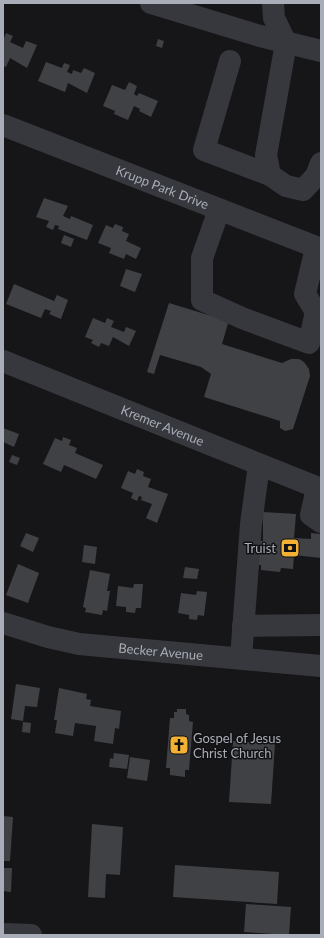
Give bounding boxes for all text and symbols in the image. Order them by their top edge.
street label: Krupp Park Drive [114,162,211,212]
street label: Kremer Avenue [119,401,206,449]
bank icon: Truist [279,537,301,559]
place label: Truist [244,540,276,556]
street label: Becker Avenue [118,640,204,663]
place label: Gospel of Jesus Christ Church [193,730,281,761]
church icon: Gospel of Jesus Christ Church [168,734,190,756]

